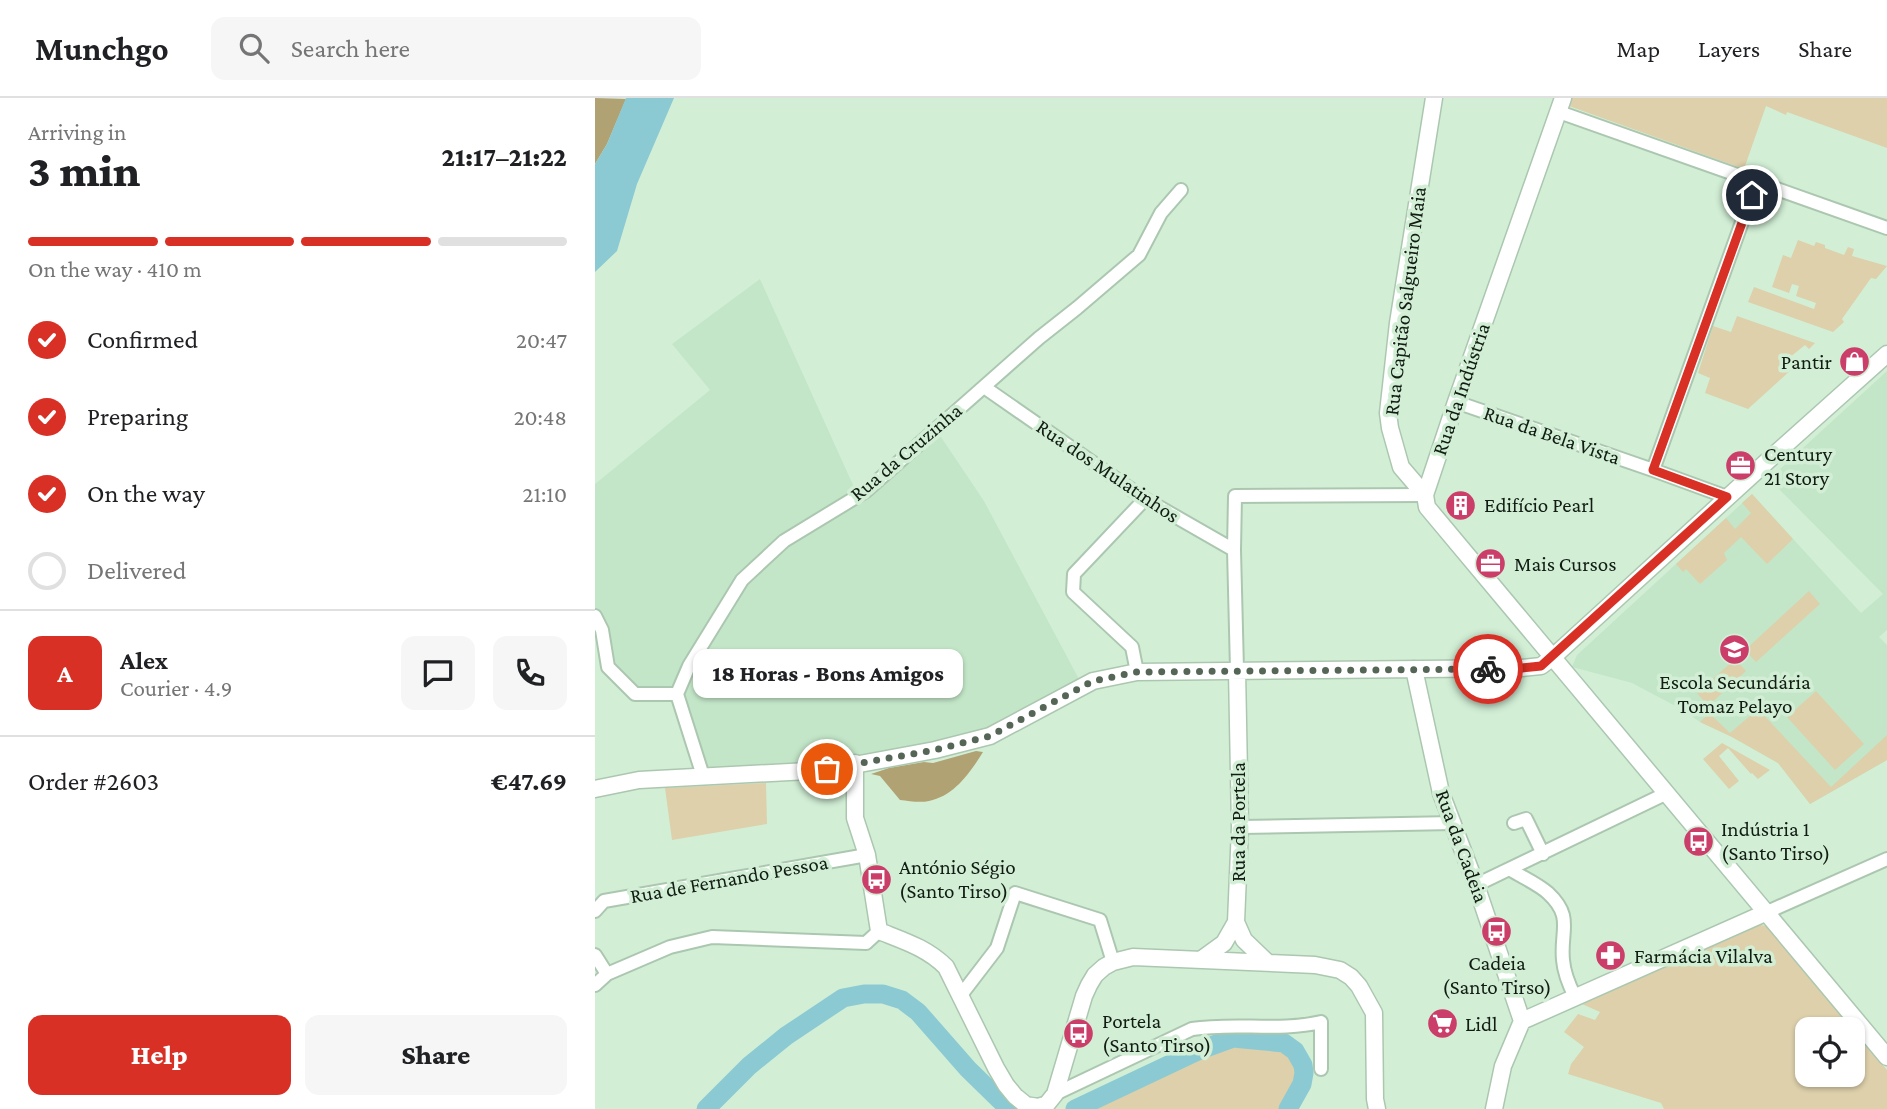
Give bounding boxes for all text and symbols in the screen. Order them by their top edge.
search box [211,17,701,80]
icon: search [235,29,273,67]
text: Munchgo [35,30,169,67]
text: Search here [291,34,410,63]
text: Map [1616,35,1660,62]
text: Layers [1698,35,1760,62]
text: Share [1798,35,1852,62]
text: Arriving in [28,119,126,145]
text: 21:17–21:22 [441,143,567,172]
text: 3 min [28,145,140,196]
pin [1722,165,1782,225]
icon: home [1733,176,1771,214]
street label: Rua Capitão Salgueiro Maia [1379,185,1431,417]
text: On the way · 410 m [28,256,202,282]
street label: Rua da Indústria [1427,319,1495,458]
icon: check [28,321,66,359]
text: Confirmed [87,325,198,354]
text: 20:47 [516,327,567,353]
shop icon: Pantir [1838,345,1872,379]
place label: Pantir [1781,350,1833,374]
icon: check [28,398,66,436]
street label: Rua da Cruzinha [845,398,967,506]
street label: Rua da Bela Vista [1481,400,1624,470]
text: Preparing [87,402,188,431]
text: 20:48 [514,404,567,430]
street label: Rua dos Mulatinhos [1032,414,1184,528]
place label: Century 21 Story [1764,442,1832,490]
office icon: Century 21 Story [1724,449,1758,483]
icon: check [28,475,66,513]
text: On the way [87,479,205,508]
text: 21:10 [523,481,567,507]
building icon: Edifício Pearl [1444,488,1478,522]
place label: Edifício Pearl [1484,493,1594,517]
office icon: Mais Cursos [1474,547,1508,581]
place label: Mais Cursos [1514,552,1616,576]
text: Delivered [87,556,186,585]
school or university icon: Escola Secundária Tomaz Pelayo [1718,633,1752,667]
courier [1453,634,1523,704]
button: chat [401,636,475,710]
button: phone [493,636,567,710]
text: Alex [120,646,168,675]
callout: 18 Horas - Bons Amigos [692,650,962,699]
icon: bike [1469,650,1507,688]
text: A [57,659,73,688]
text: 18 Horas - Bons Amigos [712,660,944,686]
place label: Escola Secundária Tomaz Pelayo [1659,670,1811,718]
text: Courier · 4.9 [120,675,232,701]
pin [797,739,857,799]
icon: bag [808,750,846,788]
street label: Rua da Portela [1226,762,1250,882]
text: Order #2603 [28,767,159,796]
text: €47.69 [491,767,567,796]
street label: Rua da Cadeia [1430,786,1494,906]
place label: Indústria 1 (Santo Tirso) [1721,817,1830,865]
bus stop icon: Indústria 1 (Santo Tirso) [1681,824,1715,858]
street label: Rua de Fernando Pessoa [628,850,830,908]
place label: António Ségio (Santo Tirso) [899,855,1016,903]
bus stop icon: António Ségio (Santo Tirso) [859,862,893,896]
bus stop icon: Cadeia (Santo Tirso) [1480,914,1514,948]
pharmacy icon: Farmácia Vilalva [1594,939,1628,973]
place label: Farmácia Vilalva [1634,944,1773,968]
place label: Cadeia (Santo Tirso) [1442,951,1552,999]
supermarket icon: Lidl [1425,1007,1459,1041]
place label: Portela (Santo Tirso) [1102,1009,1211,1057]
place label: Lidl [1465,1012,1498,1036]
button: Help [28,1015,291,1095]
button: Share [305,1015,567,1095]
bus stop icon: Portela (Santo Tirso) [1062,1016,1096,1050]
map controls [1795,1017,1865,1087]
button: locate [1795,1017,1865,1087]

